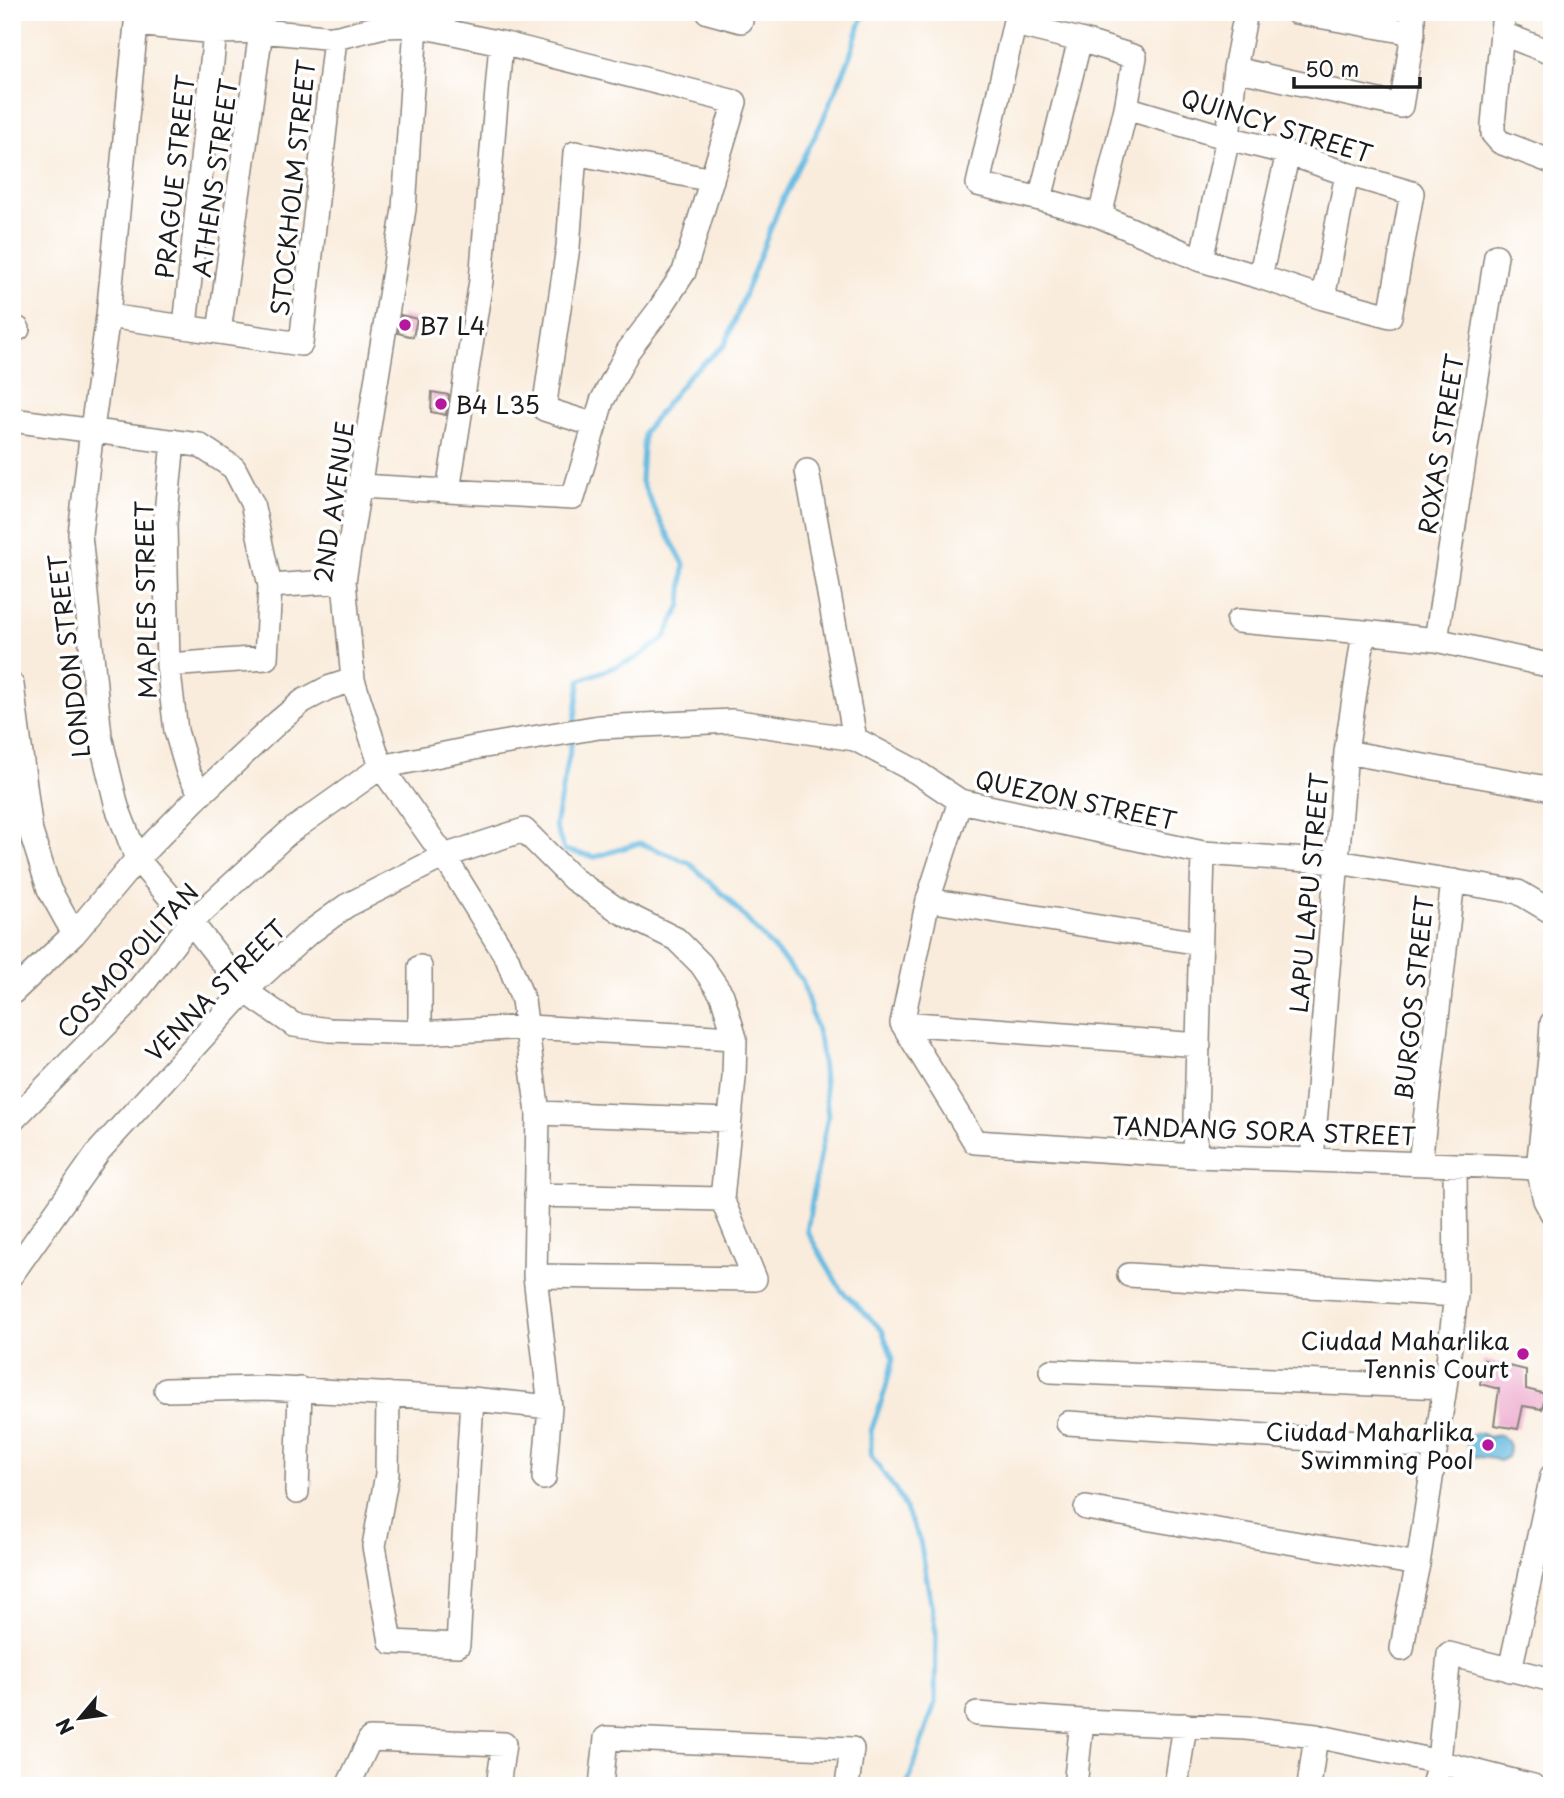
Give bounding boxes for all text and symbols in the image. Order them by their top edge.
scale bar [1294,46,1420,90]
text: 50 m [1305,52,1359,84]
street label: STOCKHOLM STREET [261,57,323,318]
street label: PRAGUE STREET [145,73,203,281]
street label: ATHENS STREET [182,76,246,279]
street label: QUINCY STREET [1177,79,1378,171]
place label: B7 L4 [419,307,486,343]
marker: B7 L4 [397,317,413,333]
street label: ROXAS STREET [1408,351,1472,537]
place label: B4 L35 [455,386,540,422]
marker: B4 L35 [433,396,449,412]
street label: 2ND AVENUE [304,419,362,585]
street label: MAPLES STREET [125,500,165,699]
street label: LONDON STREET [38,551,98,760]
street label: QUEZON STREET [972,760,1181,838]
street label: LAPU LAPU STREET [1280,771,1336,1015]
street label: COSMOPOLITAN [48,875,206,1045]
street label: BURGOS STREET [1384,893,1442,1102]
street label: VENNA STREET [136,911,294,1069]
street label: TANDANG SORA STREET [1112,1107,1417,1153]
place label: Ciudad Maharlika Tennis Court [1300,1322,1509,1386]
marker: Ciudad Maharlika Tennis Court [1515,1346,1531,1362]
place label: Ciudad Maharlika Swimming Pool [1265,1413,1474,1477]
marker: Ciudad Maharlika Swimming Pool [1480,1437,1496,1453]
north arrow [46,1682,116,1752]
text: N [48,1713,80,1740]

